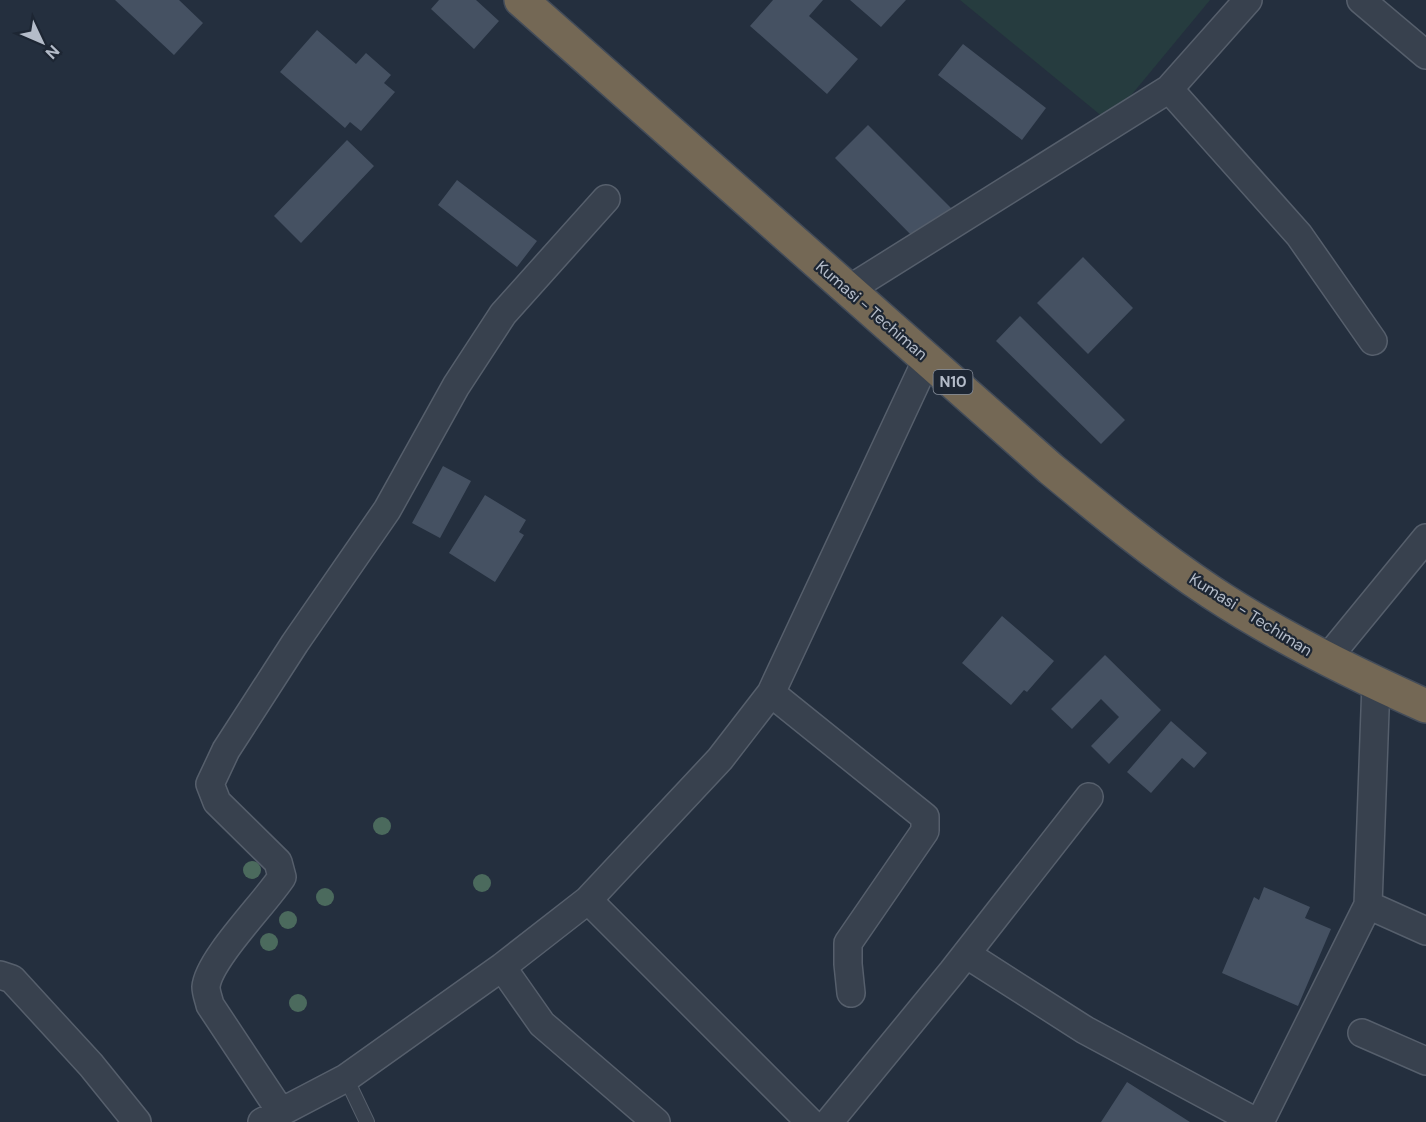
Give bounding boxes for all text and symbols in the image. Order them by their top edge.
north arrow [12,12,72,72]
text: N [41,41,64,64]
street label: Kumasi - Techiman [811,256,932,365]
road number: N10 [934,370,972,394]
street label: Kumasi - Techiman [1185,568,1316,661]

